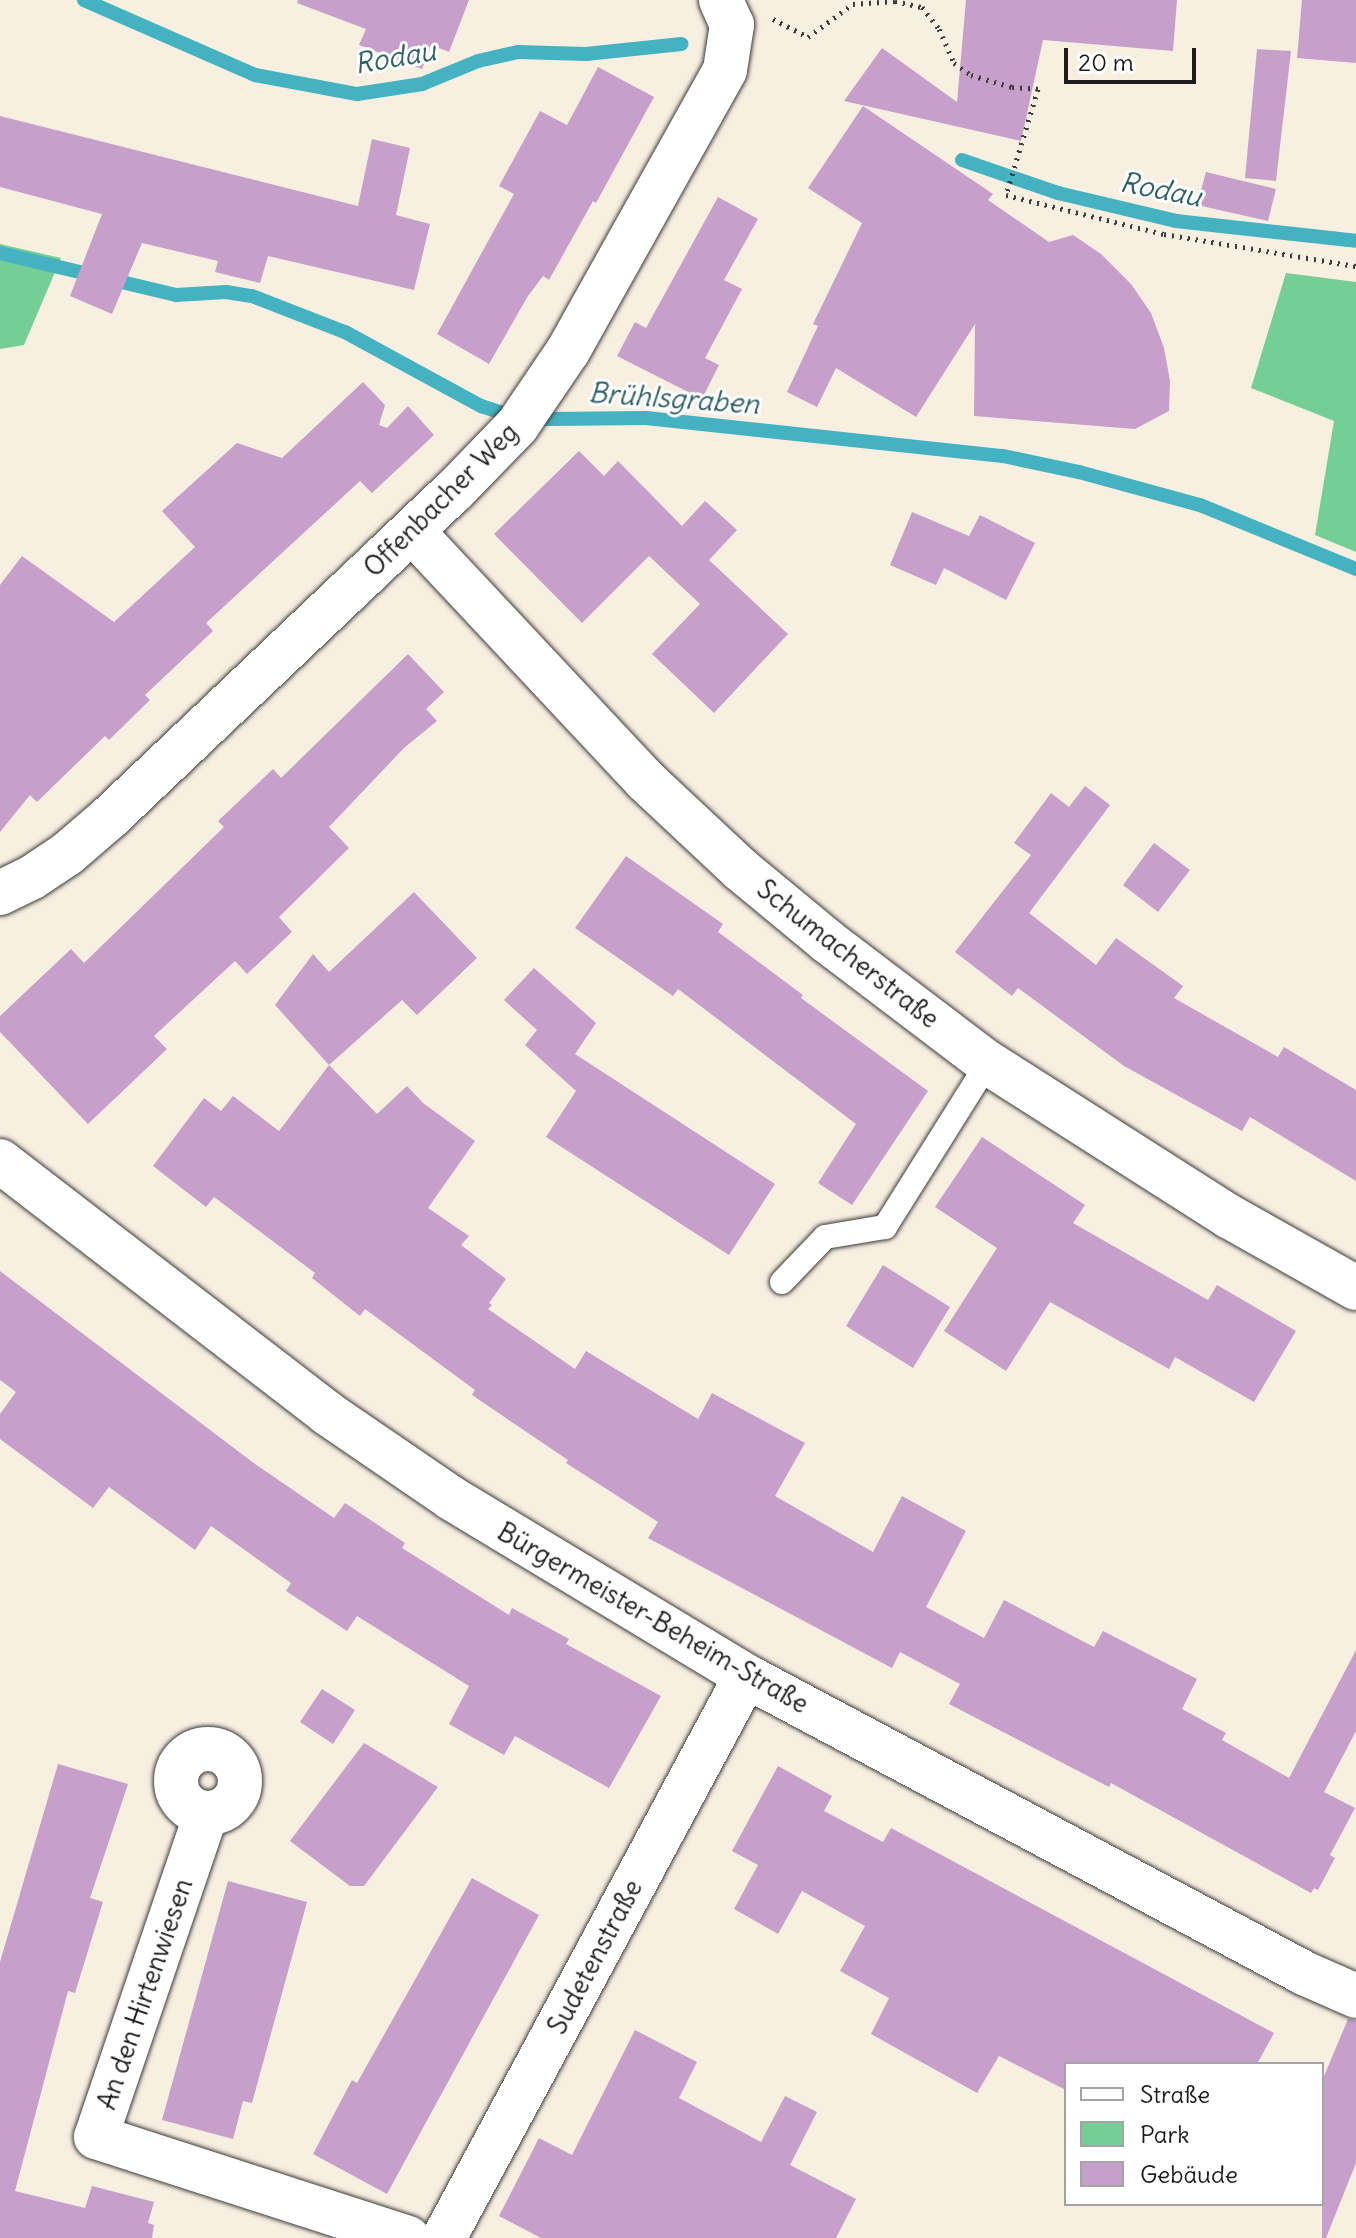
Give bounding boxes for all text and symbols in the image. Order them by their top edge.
scale bar [1068,32,1200,82]
water label: Rodau [352,33,438,81]
text: 20 m [1078,47,1134,77]
water label: Rodau [1118,165,1204,213]
water label: Brühlsgraben [588,375,760,421]
street label: Offenbacher Weg [358,417,524,583]
street label: Schumacherstraße [751,873,945,1035]
street label: Bürgermeister-Beheim-Straße [492,1516,814,1720]
street label: An den Hirtenwiesen [91,1875,199,2113]
street label: Sudetenstraße [541,1875,649,2039]
legend [1064,2062,1324,2206]
text: Straße [1140,2079,1210,2109]
text: Park [1140,2119,1190,2149]
text: Gebäude [1140,2159,1238,2189]

